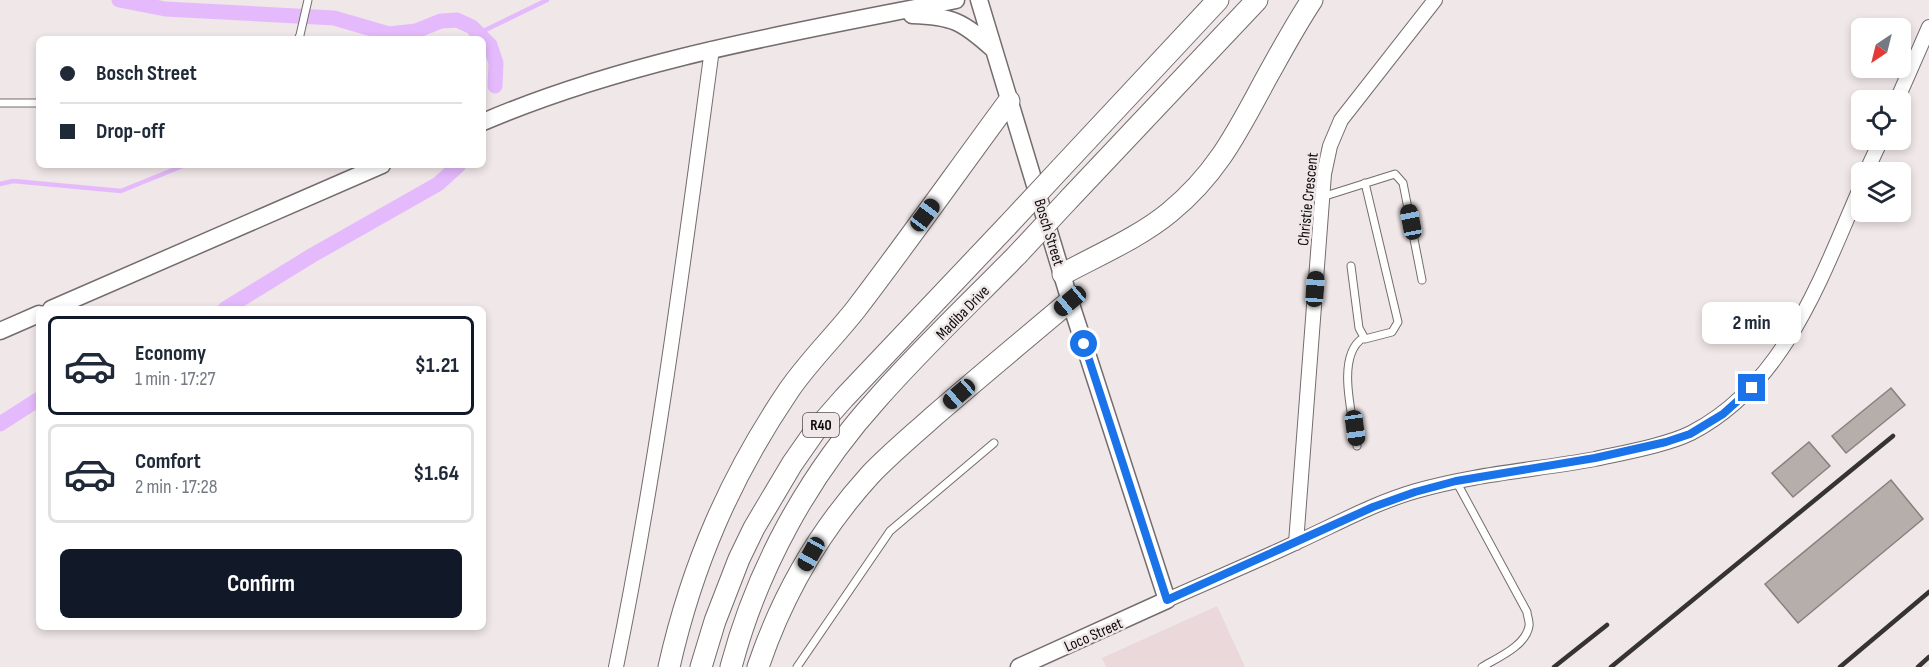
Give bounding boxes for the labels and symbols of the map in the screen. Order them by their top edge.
north arrow [1851,18,1911,78]
street label: Christie Crescent [1294,152,1323,247]
car [907,195,943,235]
street label: Bosch Street [1029,197,1068,268]
car [1399,203,1423,241]
car [1305,270,1325,308]
street label: Madiba Drive [932,282,994,344]
car [1050,283,1090,319]
callout: 2 min [1702,301,1802,343]
route start [1070,330,1097,357]
route end [1738,374,1765,401]
car [940,375,978,413]
car [1344,409,1366,447]
road number: R40 [803,413,839,437]
car [794,534,828,574]
street label: Loco Street [1062,614,1126,657]

